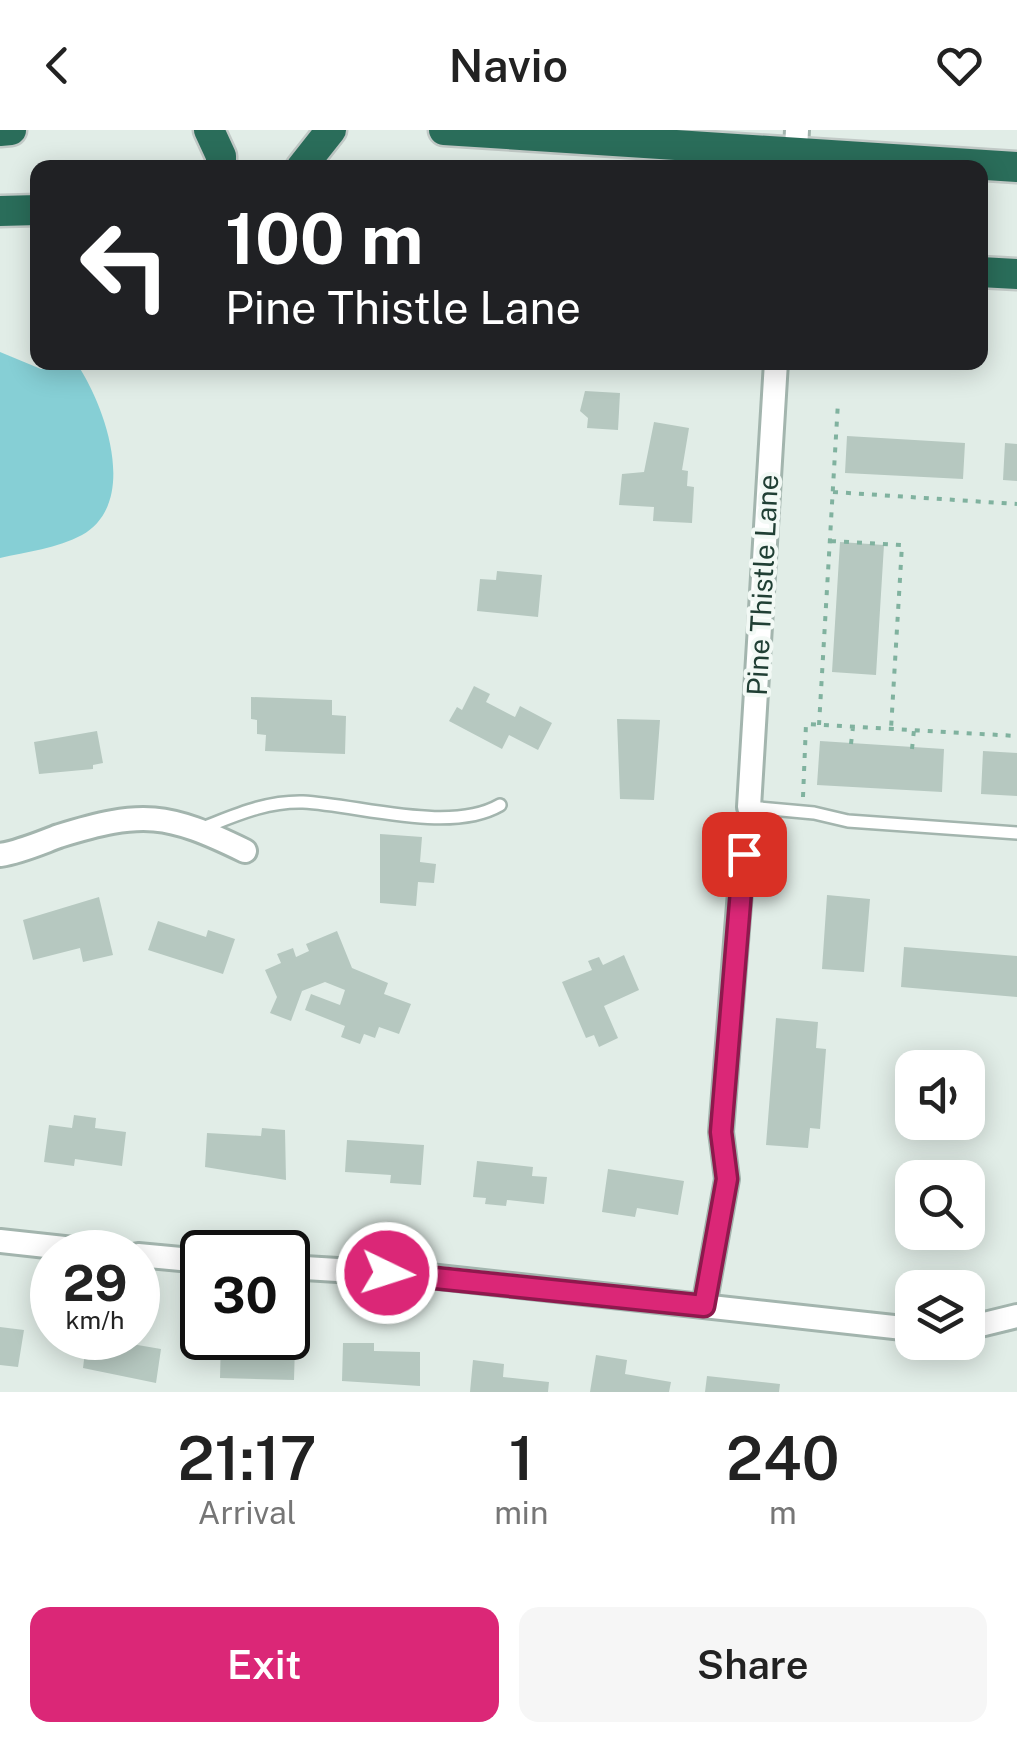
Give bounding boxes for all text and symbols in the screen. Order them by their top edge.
icon: back [30,38,85,93]
icon: heart [932,38,987,93]
text: Navio [449,39,568,92]
text: 100 m [225,197,423,280]
icon: left [60,200,190,330]
text: Pine Thistle Lane [225,281,581,334]
street label: Pine Thistle Lane [740,474,784,696]
pin [702,812,787,897]
icon: arrive [717,827,772,882]
map controls [895,1050,985,1360]
button: sound [895,1050,985,1140]
button: search [895,1160,985,1250]
position arrow [335,1221,439,1325]
speed limit sign: 30 [180,1230,310,1360]
text: 29 [63,1253,127,1312]
button: layers [895,1270,985,1360]
text: km/h [66,1305,124,1335]
text: 21:17 [178,1423,317,1494]
text: 1 [509,1423,534,1494]
text: 240 [726,1423,839,1494]
text: Arrival [198,1494,297,1531]
text: min [494,1494,548,1531]
text: m [769,1494,797,1531]
button: Exit [30,1607,499,1722]
button: Share [519,1607,987,1722]

